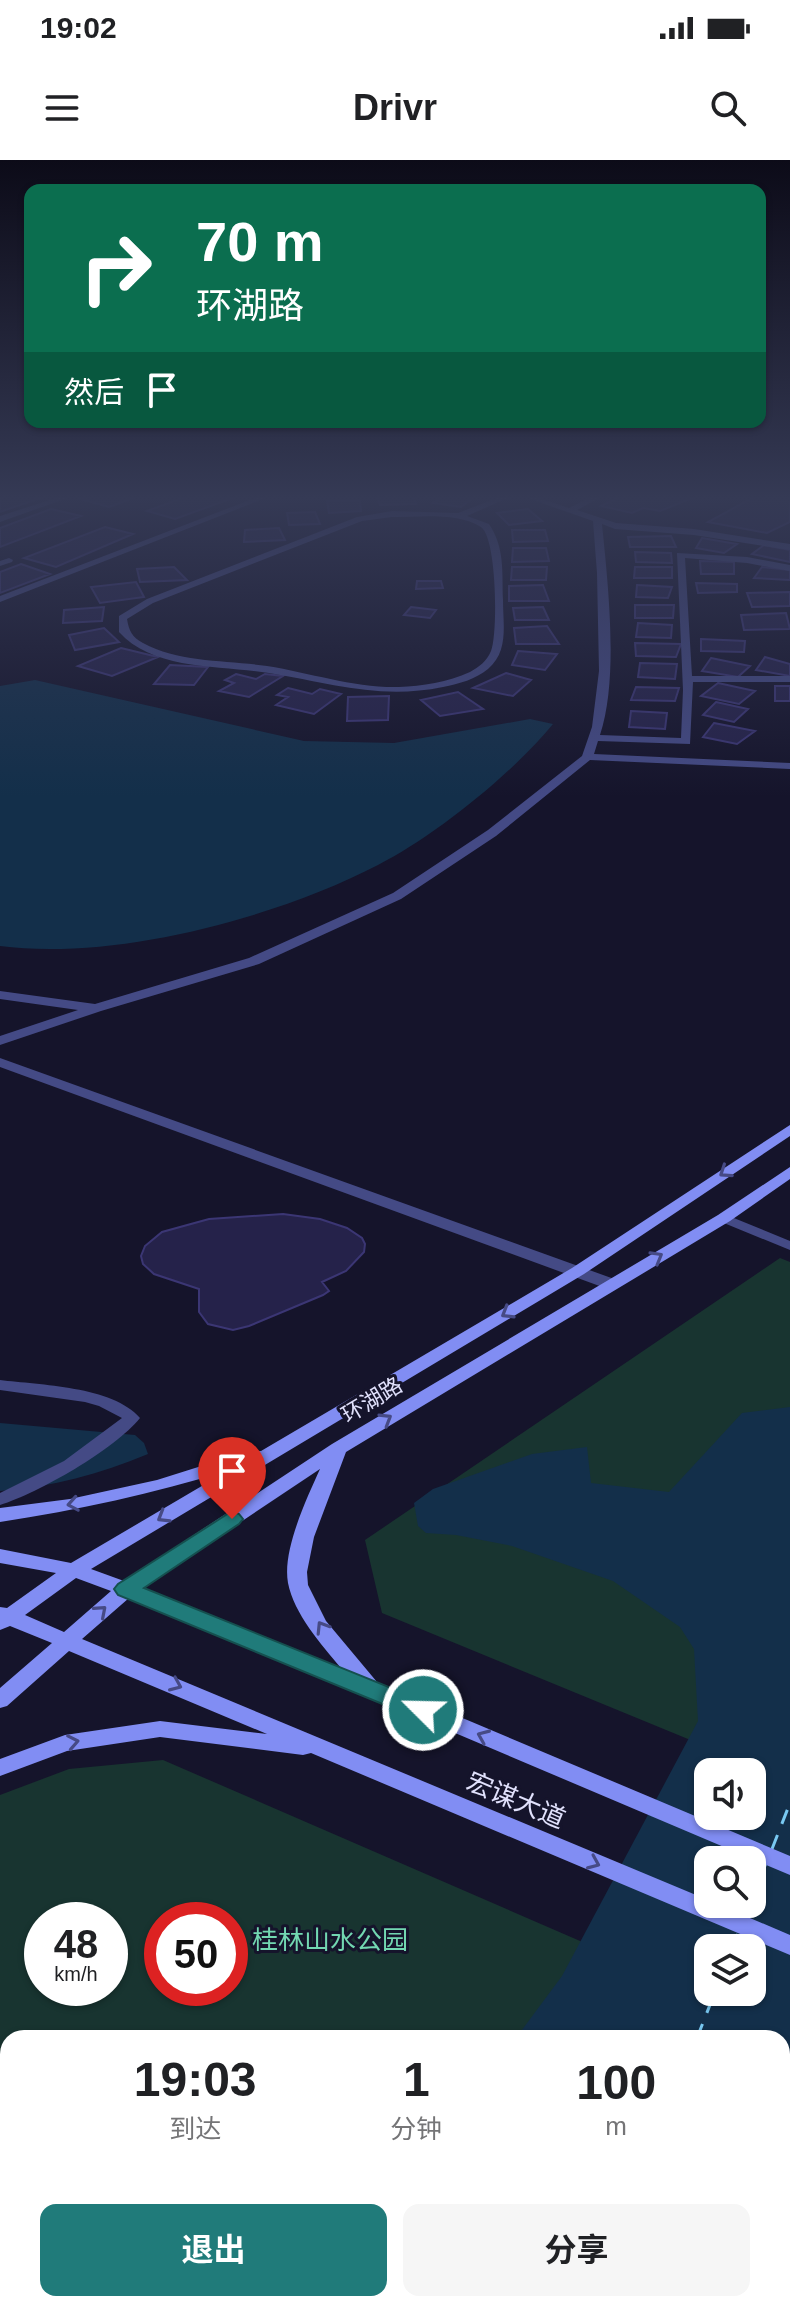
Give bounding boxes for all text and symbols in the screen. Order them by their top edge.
text: 19:02 [40,11,117,44]
icon: menu [40,86,84,130]
icon: search [706,86,750,130]
text: Drivr [353,87,437,128]
text: 70 m [196,210,324,273]
icon: right [64,216,168,320]
text: 环湖路 [196,285,304,326]
icon: arrive [140,368,184,412]
text: 然后 [64,376,124,409]
one-way arrow [720,1162,734,1177]
one-way arrow [648,1251,663,1267]
one-way arrow [501,1303,516,1319]
street label: 环湖路 [337,1372,407,1428]
one-way arrow [377,1414,392,1429]
pin [198,1437,266,1519]
icon: arrive [210,1449,254,1493]
one-way arrow [67,1494,80,1511]
one-way arrow [157,1507,172,1523]
one-way arrow [91,1606,106,1621]
one-way arrow [316,1621,331,1636]
position arrow [381,1668,465,1752]
one-way arrow [168,1676,182,1692]
one-way arrow [476,1730,491,1746]
one-way arrow [66,1734,80,1751]
map controls [694,1758,766,2006]
button: sound [694,1758,766,1830]
street label: 宏谋大道 [462,1766,570,1834]
button: search [694,1846,766,1918]
one-way arrow [586,1853,600,1870]
speed limit sign: 50 [144,1902,248,2006]
text: 48 [54,1922,98,1966]
park label: 桂林山水公园 [252,1925,408,1955]
button: layers [694,1934,766,2006]
text: km/h [54,1963,98,1985]
text: 19:03 [134,2053,257,2106]
text: 1 [403,2053,430,2106]
text: 100 [576,2056,656,2109]
text: m [605,2111,627,2141]
text: 到达 [169,2114,221,2144]
text: 分钟 [390,2114,442,2144]
button: 退出 [40,2204,387,2296]
button: 分享 [403,2204,750,2296]

